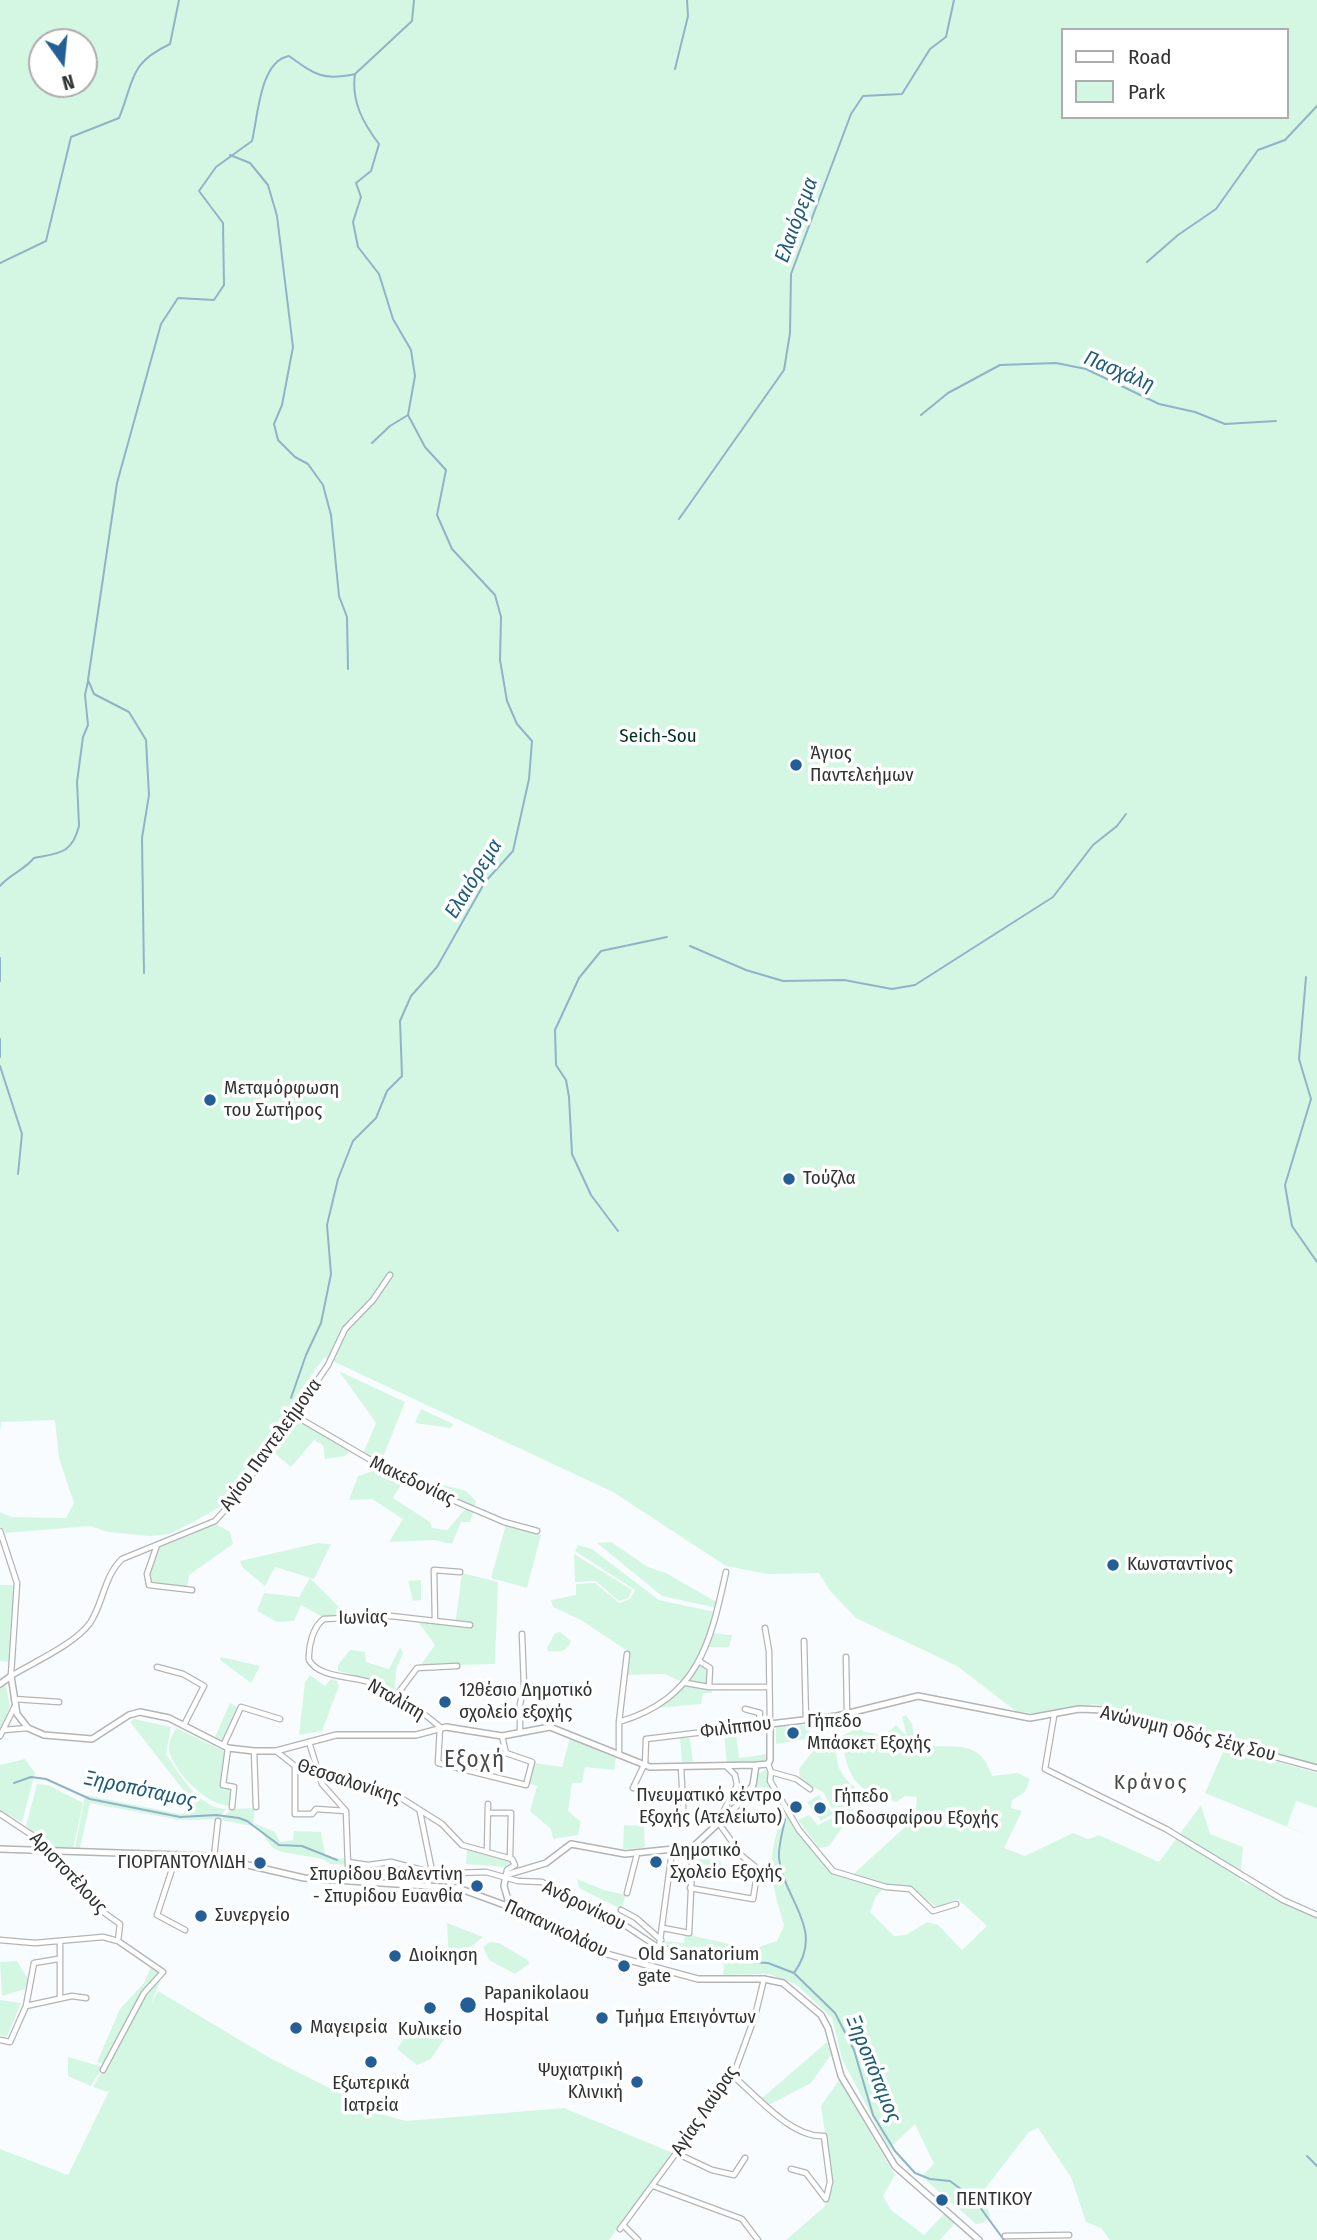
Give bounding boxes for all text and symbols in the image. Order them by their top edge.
north arrow [28,28,98,98]
legend [1062,28,1289,119]
text: Road [1128,44,1172,70]
text: N [60,69,77,94]
text: Park [1128,79,1165,105]
water label: Ελαιόρεμα [770,174,824,266]
water label: Πασχάλη [1080,346,1158,398]
park label: Seich-Sou [619,726,697,748]
place label: Άγιος Παντελεήμων [810,743,914,787]
marker: Άγιος Παντελεήμων [788,757,804,773]
water label: Ελαιόρεμα [440,835,508,923]
place label: Μεταμόρφωση του Σωτήρος [224,1078,339,1122]
marker: Μεταμόρφωση του Σωτήρος [202,1092,218,1108]
place label: Τούζλα [803,1168,856,1190]
marker: Τούζλα [781,1171,797,1187]
street label: Αγίου Παντελεήμονα [215,1374,327,1516]
street label: Μακεδονίας [366,1451,458,1511]
place label: Κωνσταντίνος [1127,1554,1233,1576]
marker: Κωνσταντίνος [1105,1557,1121,1573]
street label: Ιωνίας [338,1606,388,1630]
street label: Νταλίπη [363,1675,429,1725]
place label: 12θέσιο Δημοτικό σχολείο εξοχής [459,1680,593,1724]
marker: 12θέσιο Δημοτικό σχολείο εξοχής [437,1694,453,1710]
street label: Ανώνυμη Οδός Σέιχ Σου [1098,1701,1278,1767]
place label: Γήπεδο Μπάσκετ Εξοχής [807,1711,931,1755]
street label: Φιλίππου [699,1712,773,1744]
marker: Γήπεδο Μπάσκετ Εξοχής [785,1725,801,1741]
district label: Εξοχή [445,1747,505,1775]
street label: Θεσσαλονίκης [294,1754,404,1810]
water label: Ξηροπόταμος [82,1766,198,1814]
district label: Κράνος [1115,1770,1187,1796]
place label: Πνευματικό κέντρο Εξοχής (Ατελείωτο) [636,1785,782,1829]
place label: Γήπεδο Ποδοσφαίρου Εξοχής [834,1786,998,1830]
marker: Πνευματικό κέντρο Εξοχής (Ατελείωτο) [788,1799,804,1815]
marker: Γήπεδο Ποδοσφαίρου Εξοχής [812,1800,828,1816]
street label: Αριστοτέλους [24,1828,112,1918]
place label: Δημοτικό Σχολείο Εξοχής [670,1840,782,1884]
place label: ΓΙΟΡΓΑΝΤΟΥΛΙΔΗ [117,1852,246,1874]
marker: Δημοτικό Σχολείο Εξοχής [648,1854,664,1870]
marker: ΓΙΟΡΓΑΝΤΟΥΛΙΔΗ [252,1855,268,1871]
place label: Σπυρίδου Βαλεντίνη - Σπυρίδου Ευανθία [310,1864,463,1908]
street label: Ανδρονίκου [539,1876,629,1936]
marker: Σπυρίδου Βαλεντίνη - Σπυρίδου Ευανθία [469,1878,485,1894]
street label: Παπανικολάου [501,1895,611,1963]
place label: Συνεργείο [215,1905,290,1927]
marker: Συνεργείο [193,1908,209,1924]
place label: Old Sanatorium gate [638,1944,759,1988]
place label: Διοίκηση [409,1945,478,1967]
marker: Διοίκηση [387,1948,403,1964]
marker: Old Sanatorium gate [616,1958,632,1974]
place label: Papanikolaou Hospital [484,1983,589,2027]
marker: Papanikolaou Hospital [458,1995,478,2015]
marker: Κυλικείο [422,2000,438,2016]
place label: Τμήμα Επειγόντων [616,2007,756,2029]
marker: Τμήμα Επειγόντων [594,2010,610,2026]
water label: Ξηροπόταμος [840,2012,906,2126]
place label: Μαγειρεία [310,2017,388,2039]
place label: Κυλικείο [398,2019,462,2041]
marker: Μαγειρεία [288,2020,304,2036]
marker: Εξωτερικά Ιατρεία [363,2054,379,2070]
place label: Ψυχιατρική Κλινική [538,2060,623,2104]
street label: Αγίας Λαύρας [667,2062,743,2160]
place label: Εξωτερικά Ιατρεία [332,2073,410,2117]
marker: Ψυχιατρική Κλινική [629,2074,645,2090]
place label: ΠΕΝΤΙΚΟΥ [956,2189,1032,2211]
marker: ΠΕΝΤΙΚΟΥ [934,2192,950,2208]

